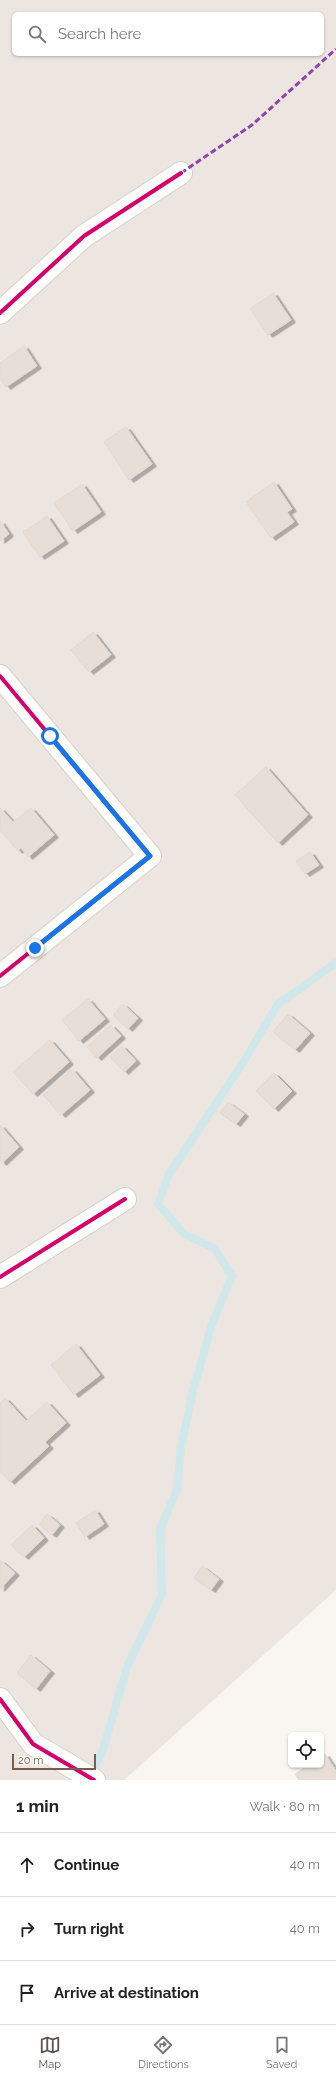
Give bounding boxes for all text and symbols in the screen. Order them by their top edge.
search box [12,12,324,56]
icon: search [26,23,48,45]
text: Search here [58,25,141,43]
route start [41,727,59,745]
route end [26,939,44,957]
map controls [288,1732,324,1768]
button: locate [288,1732,324,1768]
scale bar [12,1752,96,1771]
text: 20 m [18,1754,43,1767]
text: 1 min [16,1796,59,1816]
text: Walk · 80 m [250,1799,320,1814]
icon: ahead [16,1854,38,1876]
text: Continue [54,1856,119,1874]
text: 40 m [290,1857,320,1872]
icon: right [16,1918,38,1940]
text: Turn right [54,1920,124,1938]
text: 40 m [290,1921,320,1936]
icon: arrive [16,1982,38,2004]
text: Arrive at destination [54,1984,199,2002]
tab: Map [39,2034,61,2071]
tab: Directions [138,2034,189,2071]
tab: Saved [266,2034,297,2071]

